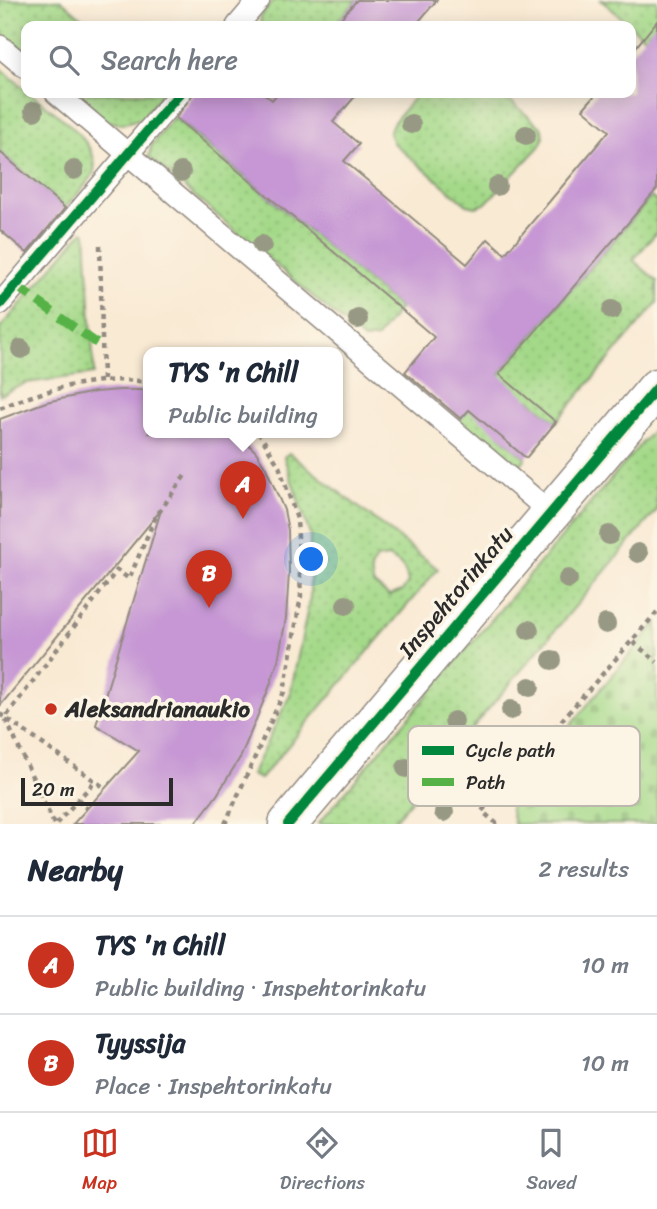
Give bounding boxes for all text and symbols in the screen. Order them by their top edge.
search box [21,21,636,98]
text: Search here [101,37,238,83]
icon: search [45,41,83,79]
popup [143,347,343,438]
text: TYS 'n Chill [168,349,298,395]
text: Public building [168,395,318,436]
pin: A [220,461,266,519]
street label: Inspehtorinkatu [387,516,525,669]
your location [294,542,328,576]
pin: B [186,550,232,608]
place label: Aleksandrianaukio [64,689,250,730]
marker: Aleksandrianaukio [43,701,59,717]
legend [408,726,640,806]
text: Cycle path [466,734,555,767]
text: Path [466,766,505,799]
text: 20 m [32,773,75,806]
scale bar [21,775,173,807]
text: Nearby [28,843,123,897]
text: 2 results [538,849,629,890]
text: TYS 'n Chill [95,922,225,968]
text: A [43,945,59,986]
text: 10 m [581,945,629,986]
text: Public building · Inspehtorinkatu [95,968,426,1009]
text: Tyyssija [95,1020,185,1066]
text: B [44,1043,58,1084]
text: 10 m [581,1043,629,1084]
text: Place · Inspehtorinkatu [95,1066,332,1107]
tab: Map [81,1124,119,1199]
tab: Directions [280,1124,365,1199]
tab: Saved [526,1124,576,1199]

